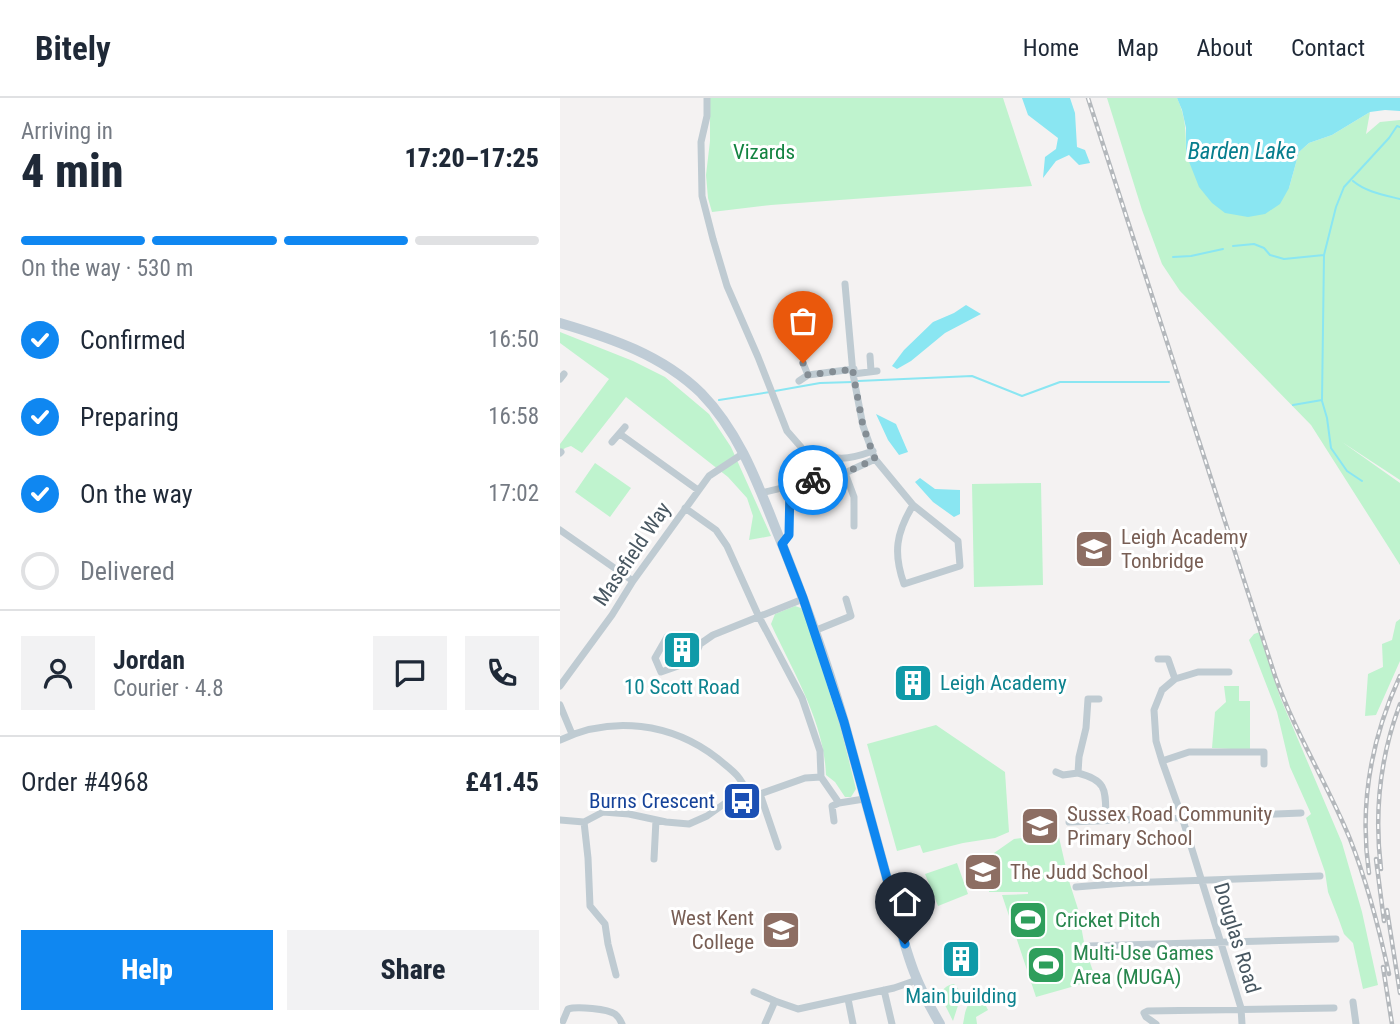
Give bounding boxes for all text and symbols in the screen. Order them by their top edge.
text: Bitely [35,29,111,68]
text: Home [1023,34,1079,62]
text: Map [1117,34,1159,62]
text: About [1197,34,1253,62]
text: Contact [1291,34,1365,62]
text: Arriving in [21,118,113,145]
water label: Barden Lake [1188,138,1296,165]
park label: Vizards [733,140,795,164]
text: 17:20–17:25 [405,143,539,173]
text: 4 min [21,144,124,198]
text: On the way · 530 m [21,255,193,282]
pin [773,291,833,363]
icon: bag [784,302,822,340]
icon: check [21,321,59,359]
text: Confirmed [80,325,186,355]
text: 16:50 [488,326,539,353]
icon: check [21,398,59,436]
text: Preparing [80,402,179,432]
text: 16:58 [488,403,539,430]
courier [778,445,848,515]
icon: bike [794,461,832,499]
icon: check [21,475,59,513]
text: On the way [80,479,193,509]
text: 17:02 [488,480,539,507]
street label: Masefield Way [589,497,676,610]
place label: Leigh Academy Tonbridge [1121,525,1248,573]
school or university icon: Leigh Academy Tonbridge [1073,528,1115,570]
text: Delivered [80,556,175,586]
building icon: 10 Scott Road [661,629,703,671]
button: person [21,636,95,710]
button: chat [373,636,447,710]
button: phone [465,636,539,710]
text: Jordan [113,645,185,675]
building icon: Leigh Academy [892,662,934,704]
place label: Leigh Academy [940,671,1067,695]
text: Courier · 4.8 [113,675,224,702]
place label: 10 Scott Road [624,675,740,699]
text: Order #4968 [21,767,149,797]
text: £41.45 [465,767,539,797]
bus stop icon: Burns Crescent [721,780,763,822]
place label: Burns Crescent [589,789,715,813]
place label: Sussex Road Community Primary School [1067,802,1272,850]
school or university icon: Sussex Road Community Primary School [1019,805,1061,847]
school or university icon: The Judd School [962,851,1004,893]
place label: The Judd School [1010,860,1148,884]
pin [875,872,935,944]
street label: Douglas Road [1209,880,1265,996]
icon: home [886,883,924,921]
sports icon: Cricket Pitch [1007,899,1049,941]
place label: West Kent College [670,906,754,954]
place label: Cricket Pitch [1055,908,1160,932]
school or university icon: West Kent College [760,909,802,951]
button: Help [21,930,273,1010]
button: Share [287,930,539,1010]
building icon: Main building [940,938,982,980]
place label: Multi-Use Games Area (MUGA) [1073,941,1214,989]
sports icon: Multi-Use Games Area (MUGA) [1025,944,1067,986]
place label: Main building [905,984,1017,1008]

